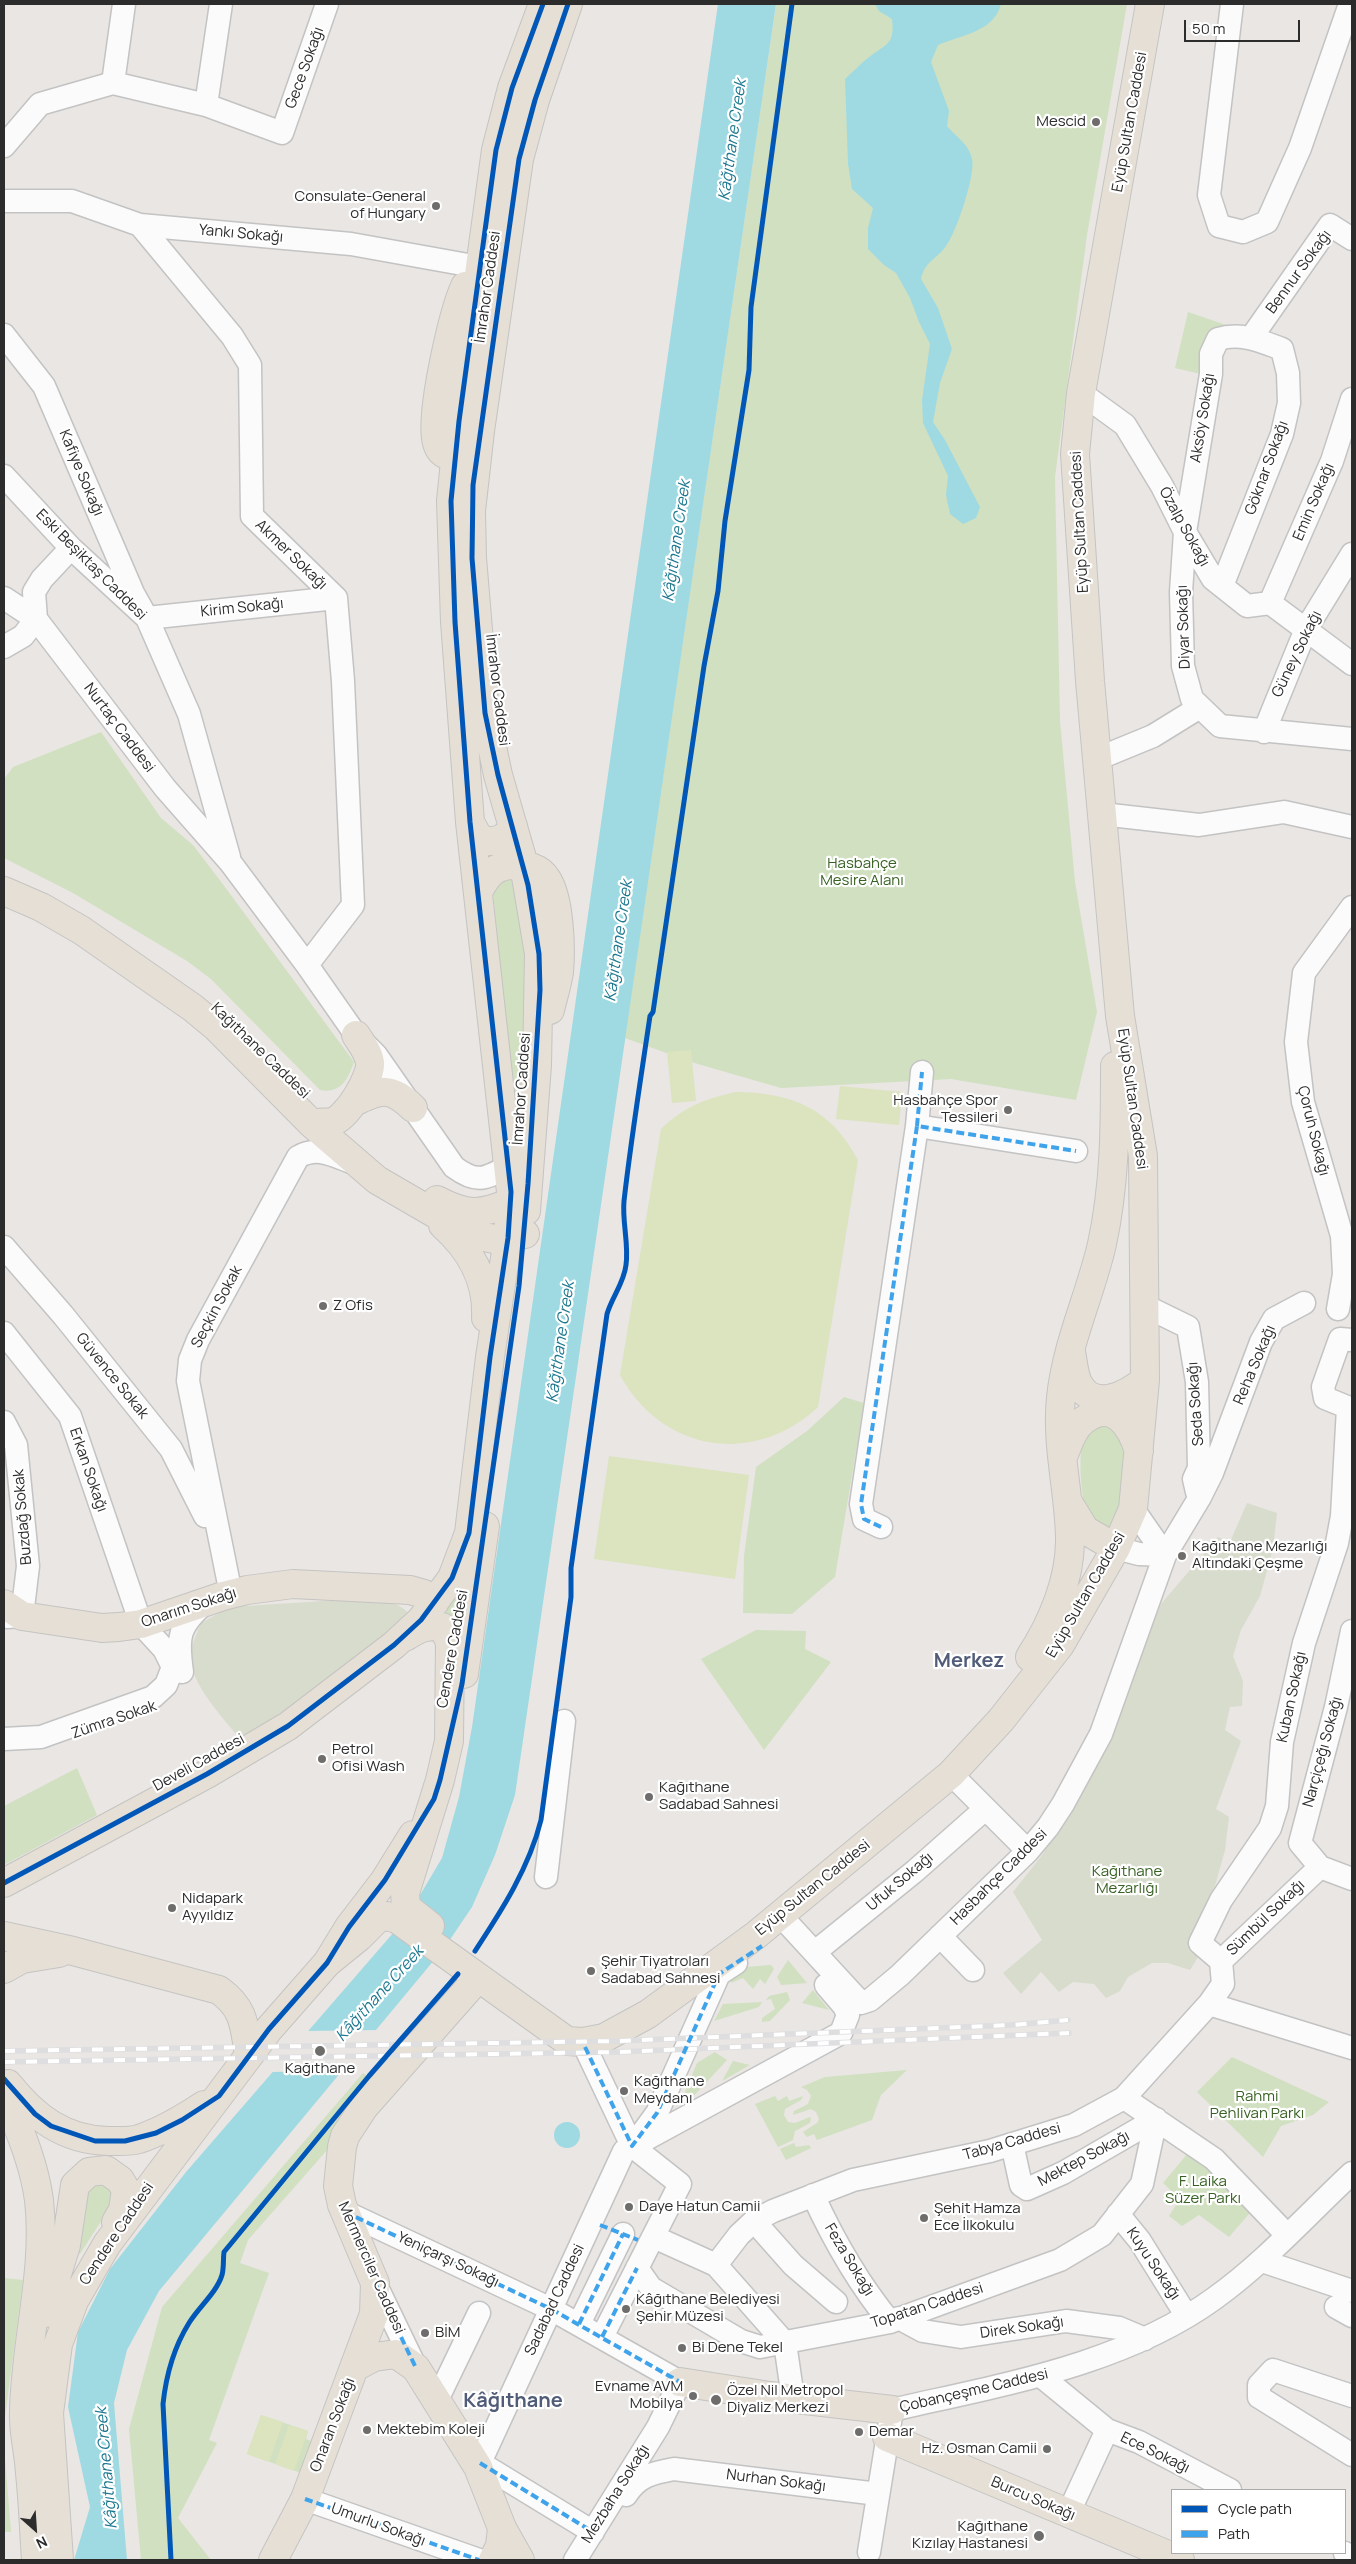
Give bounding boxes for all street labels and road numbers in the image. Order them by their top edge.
street label: Gece Sokağı [282,25,328,111]
street label: Eyüp Sultan Caddesi [1109,50,1151,194]
street label: Yankı Sokağı [198,221,284,247]
street label: Bennur Sokağı [1263,227,1335,317]
street label: İmrahor Caddesi [471,230,505,344]
street label: Aksöy Sokağı [1187,372,1219,464]
street label: Göknar Sokağı [1242,418,1292,518]
street label: Kafiye Sokağı [55,427,107,519]
street label: Eyüp Sultan Caddesi [1067,451,1093,593]
street label: Emin Sokağı [1290,460,1338,544]
street label: Özalp Sokağı [1155,484,1213,570]
street label: Eski Beşiktaş Caddesi [32,506,150,624]
street label: Akmer Sokağı [251,516,331,594]
street label: Diyar Sokağı [1174,585,1194,669]
street label: Kirim Sokağı [200,595,284,621]
street label: Güney Sokağı [1268,608,1326,700]
street label: İmrahor Caddesi [481,633,513,747]
street label: Nurtaç Caddesi [80,680,158,776]
street label: Kağıthane Caddesi [207,999,313,1103]
street label: Eyüp Sultan Caddesi [1113,1027,1151,1171]
street label: İmrahor Caddesi [509,1032,535,1146]
street label: Çoruh Sokağı [1293,1084,1333,1178]
street label: Seçkin Sokak [188,1263,246,1351]
street label: Reha Sokağı [1230,1322,1280,1408]
street label: Güvence Sokak [72,1329,152,1423]
street label: Seda Sokağı [1184,1361,1208,1447]
street label: Erkan Sokağı [65,1426,111,1514]
street label: Buzdağ Sokak [10,1468,36,1566]
street label: Eyüp Sultan Caddesi [1043,1529,1129,1661]
street label: Onarım Sokağı [139,1584,239,1632]
street label: Cendere Caddesi [434,1588,472,1710]
street label: Kuban Sokağı [1274,1650,1310,1744]
street label: Narçiçeğı Sokağı [1300,1695,1346,1809]
street label: Zümra Sokak [69,1697,159,1743]
street label: Develi Caddesi [150,1730,248,1796]
street label: Hasbahçe Caddesi [947,1825,1051,1929]
street label: Eyüp Sultan Caddesi [752,1836,874,1940]
street label: Ufuk Sokağı [863,1849,937,1915]
street label: Sümbül Sokağı [1223,1876,1309,1960]
street label: Tabya Caddesi [961,2119,1063,2165]
street label: Mektep Sokağı [1035,2127,1133,2191]
street label: Cendere Caddesi [76,2179,158,2289]
street label: Mermerciler Caddesi [334,2199,408,2337]
street label: Feza Sokağı [820,2221,878,2299]
street label: Kuyu Sokağı [1122,2224,1184,2304]
street label: Yeniçarşı Sokağı [394,2229,502,2291]
street label: Sadabad Caddesi [521,2241,589,2359]
street label: Topatan Caddesi [869,2279,985,2333]
street label: Direk Sokağı [979,2313,1065,2343]
street label: Çobançeşme Caddesi [898,2365,1050,2417]
street label: Onaran Sokağı [307,2375,359,2475]
street label: Ece Sokağı [1117,2429,1193,2477]
street label: Mezbaha Sokağı [578,2441,654,2547]
street label: Nurhan Sokağı [725,2466,827,2496]
street label: Burcu Sokağı [988,2473,1078,2525]
street label: Umurlu Sokağı [328,2500,428,2550]

